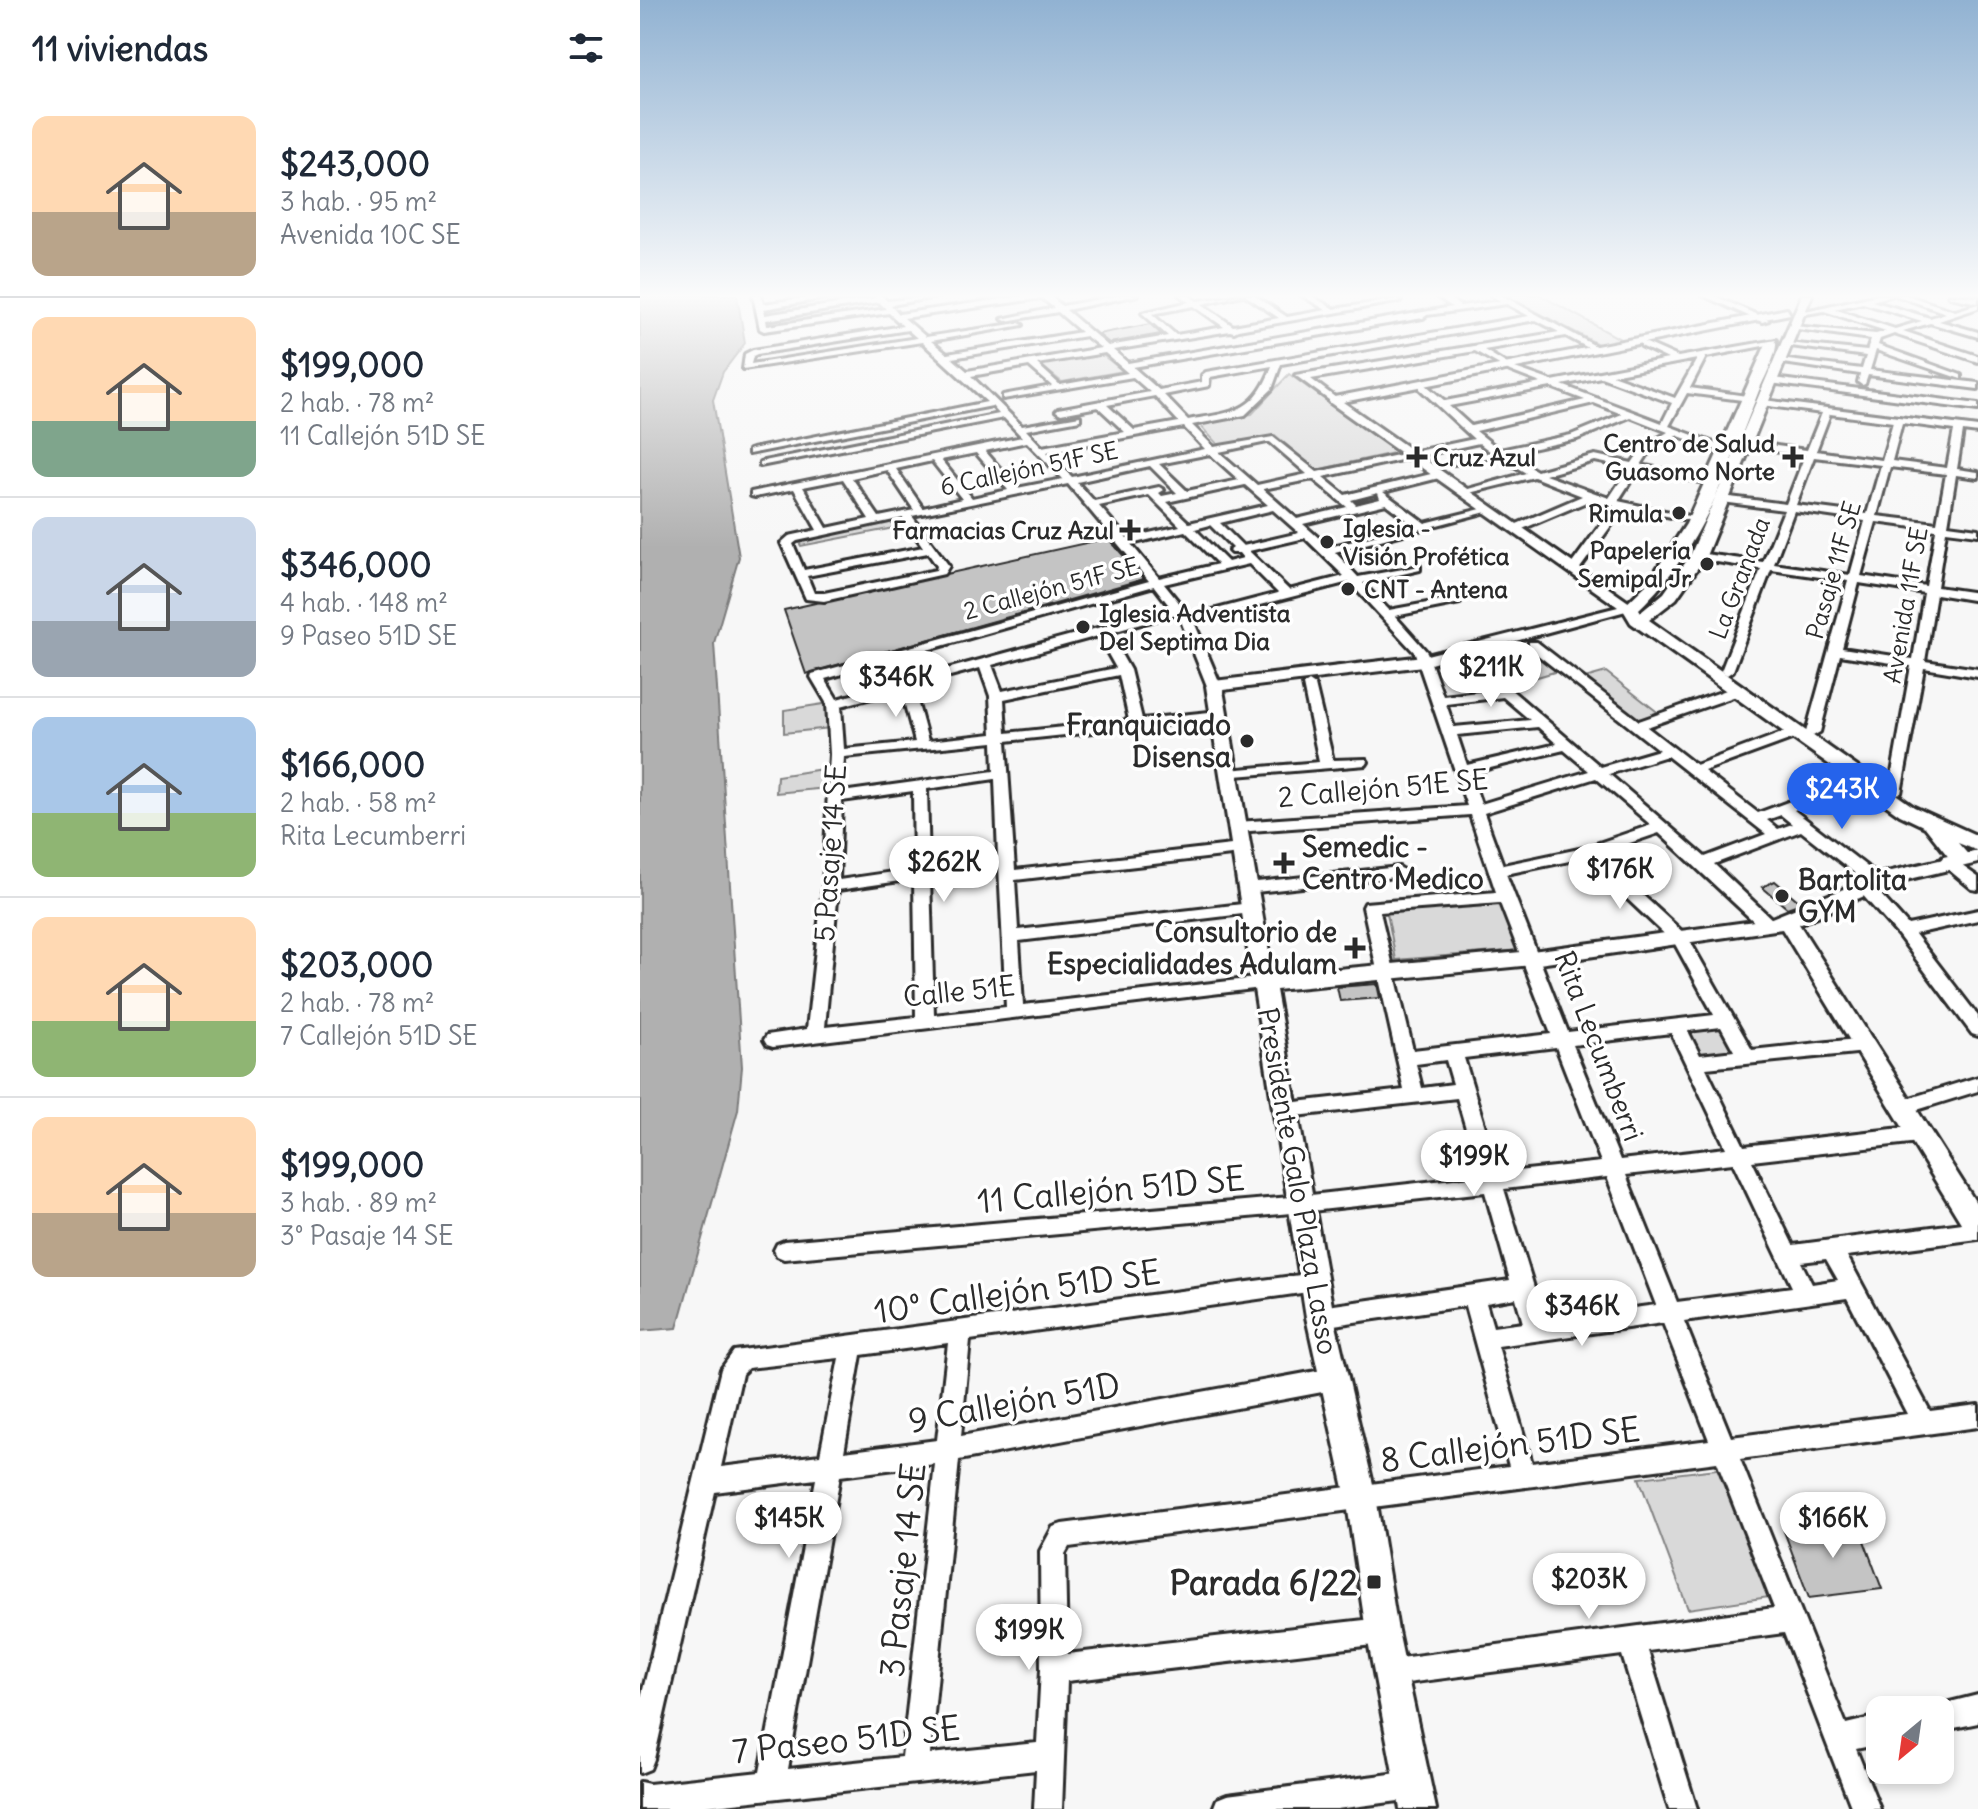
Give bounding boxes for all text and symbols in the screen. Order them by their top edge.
icon: filters [564,26,608,70]
text: 11 viviendas [32,27,208,70]
text: $243,000 [280,142,430,185]
icon: home [96,148,192,244]
text: 3 hab. · 95 m² [280,185,437,218]
text: Avenida 10C SE [280,218,461,251]
text: $199,000 [280,343,424,386]
icon: home [96,349,192,445]
text: 2 hab. · 78 m² [280,386,435,419]
text: 11 Callejón 51D SE [280,419,486,452]
place label: Centro de Salud Guasomo Norte [1603,428,1775,486]
street label: 6 Callejón 51F SE [937,435,1121,501]
place label: Cruz Azul [1433,442,1536,472]
marker: Centro de Salud Guasomo Norte [1782,446,1804,468]
marker: Cruz Azul [1408,448,1426,466]
place label: Rimula [1588,498,1663,528]
street label: Pasaje 11F SE [1799,498,1867,642]
marker: Rimula [1670,504,1688,522]
place label: Iglesia - Visión Profética [1343,513,1510,571]
street label: La Granada [1702,513,1776,643]
place label: Farmacias Cruz Azul [893,515,1114,545]
marker: Farmacias Cruz Azul [1121,521,1139,539]
street label: Avenida 11F SE [1876,524,1934,686]
marker: Iglesia - Visión Profética [1318,533,1336,551]
place label: Papelería Semipal Jr [1578,535,1691,593]
text: $346,000 [280,543,432,586]
icon: home [96,549,192,645]
street label: 2 Callejón 51F SE [960,550,1142,626]
marker: Papelería Semipal Jr [1698,555,1716,573]
place label: CNT - Antena [1364,574,1508,604]
marker: CNT - Antena [1339,580,1357,598]
text: 4 hab. · 148 m² [280,586,448,619]
place label: Iglesia Adventista Del Septima Dia [1099,598,1291,656]
marker: Iglesia Adventista Del Septima Dia [1074,618,1092,636]
text: 9 Paseo 51D SE [280,619,457,652]
pin: $211K [1435,641,1547,709]
text: $211K [1458,650,1524,683]
pin: $346K [840,651,952,719]
text: $346K [858,660,934,693]
place label: Franquiciado Disensa [1066,707,1231,775]
marker: Franquiciado Disensa [1238,732,1256,750]
text: $166,000 [280,743,425,786]
icon: home [96,749,192,845]
street label: 2 Callejón 51E SE [1276,761,1490,815]
street label: 5 Pasaje 14 SE [806,763,854,943]
pin: $243K [1786,763,1898,831]
text: $243K [1805,772,1879,805]
text: 2 hab. · 58 m² [280,786,437,819]
text: Rita Lecumberri [280,819,466,852]
place label: Semedic - Centro Medico [1302,829,1484,897]
pin: $262K [888,836,1000,904]
pin: $176K [1564,843,1676,911]
text: $262K [907,845,981,878]
marker: Semedic - Centro Medico [1273,852,1295,874]
text: $176K [1586,852,1654,885]
place label: Bartolita GYM [1798,862,1907,930]
marker: Bartolita GYM [1773,887,1791,905]
place label: Consultorio de Especialidades Adulam [1047,914,1337,982]
marker: Consultorio de Especialidades Adulam [1344,937,1366,959]
text: $203,000 [280,943,433,986]
street label: Rita Lecumberri [1546,946,1652,1146]
icon: home [96,949,192,1045]
street label: Calle 51E [901,967,1017,1015]
text: 2 hab. · 78 m² [280,986,435,1019]
street label: Presidente Galo Plaza Lasso [1250,1005,1346,1357]
text: 7 Callejón 51D SE [280,1019,478,1052]
pin: $199K [1418,1130,1530,1198]
text: $199K [1439,1139,1509,1172]
text: $199,000 [280,1143,424,1186]
icon: home [96,1149,192,1245]
street label: 11 Callejón 51D SE [975,1156,1247,1222]
text: 3 hab. · 89 m² [280,1186,437,1219]
text: 3° Pasaje 14 SE [280,1219,453,1252]
street label: 10° Callejón 51D SE [871,1250,1163,1332]
pin: $346K [1526,1280,1638,1348]
text: $346K [1544,1289,1620,1322]
street label: 9 Callejón 51D [905,1362,1123,1442]
street label: 8 Callejón 51D SE [1378,1407,1642,1481]
street label: 3 Pasaje 14 SE [869,1461,935,1679]
pin: $145K [733,1492,845,1560]
pin: $166K [1777,1492,1889,1560]
text: $145K [754,1501,824,1534]
text: $166K [1798,1501,1868,1534]
pin: $203K [1533,1553,1645,1621]
place label: Parada 6/22 [1169,1561,1358,1604]
text: $203K [1551,1562,1627,1595]
marker: Parada 6/22 [1365,1573,1383,1591]
pin: $199K [973,1604,1085,1672]
text: $199K [994,1613,1064,1646]
north arrow [1866,1696,1954,1784]
map controls [1866,1696,1954,1784]
street label: 7 Paseo 51D SE [730,1706,962,1772]

